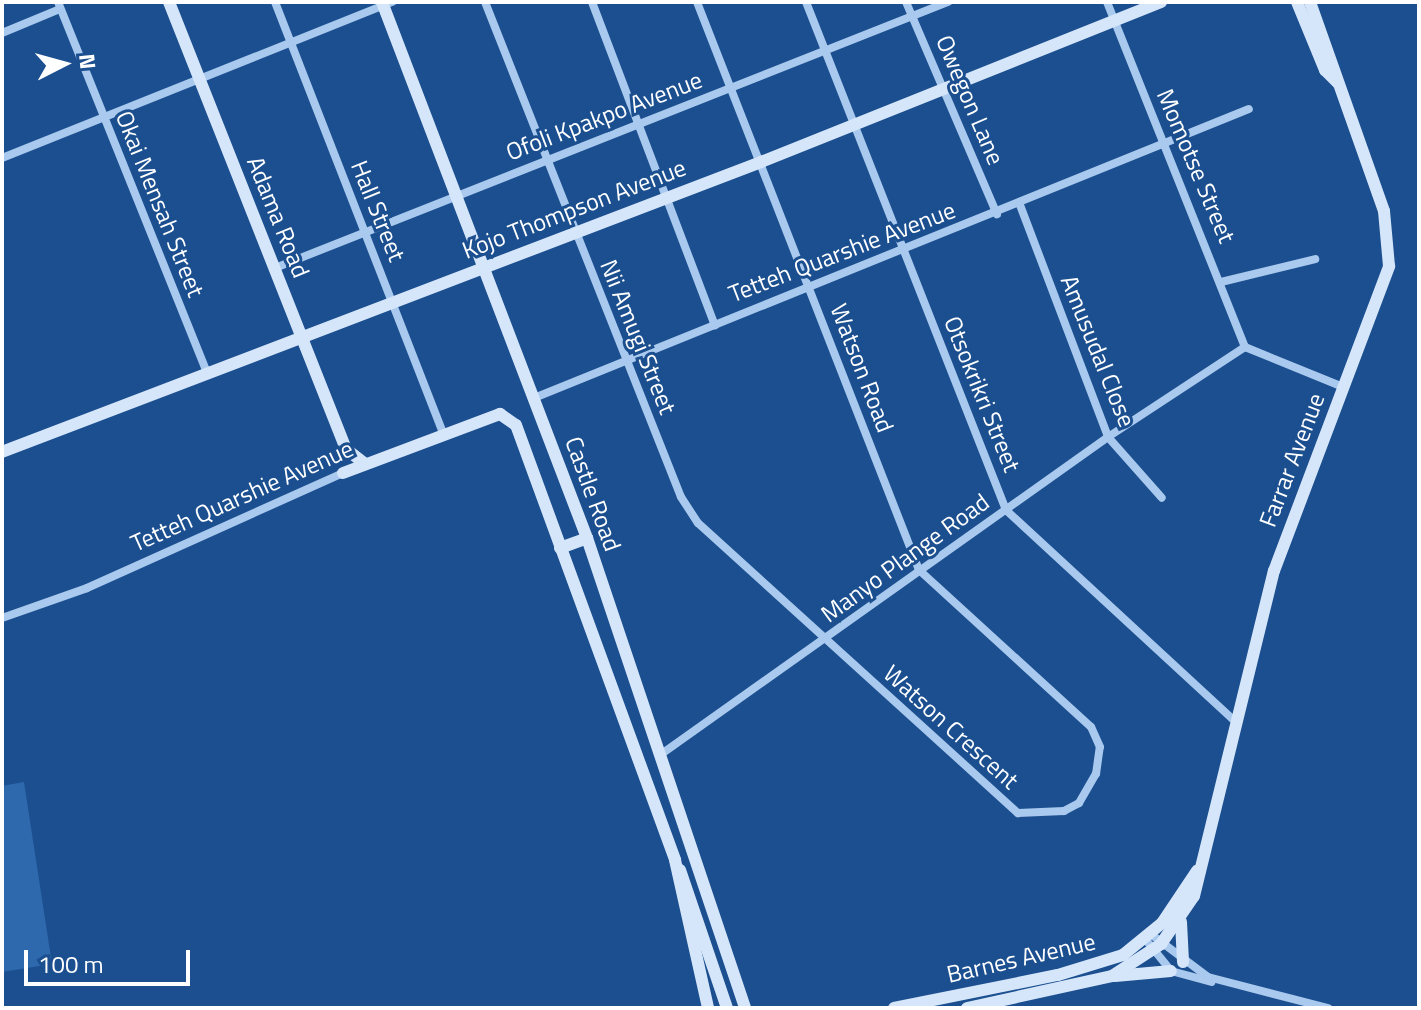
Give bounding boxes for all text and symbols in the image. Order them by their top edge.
north arrow [24,24,104,104]
street label: Owegon Lane [930,31,1010,169]
text: N [70,52,106,71]
street label: Ofoli Kpakpo Avenue [502,65,706,167]
street label: Momotse Street [1151,85,1241,247]
street label: Okai Mensah Street [110,107,210,301]
street label: Adama Road [241,152,315,282]
street label: Kojo Thompson Avenue [458,153,690,265]
street label: Hall Street [345,156,411,266]
street label: Tetteh Quarshie Avenue [725,195,959,309]
street label: Nii Amugi Street [594,256,682,418]
street label: Amusudal Close [1054,271,1142,431]
street label: Watson Road [824,300,900,436]
street label: Otsokrikri Street [938,312,1026,476]
street label: Farrar Avenue [1253,389,1331,531]
street label: Castle Road [559,433,627,555]
street label: Tetteh Quarshie Avenue [126,434,358,558]
street label: Manyo Plange Road [815,487,995,629]
street label: Watson Crescent [878,659,1024,795]
street label: Barnes Avenue [944,927,1098,989]
scale bar [28,934,194,984]
text: 100 m [38,946,104,982]

